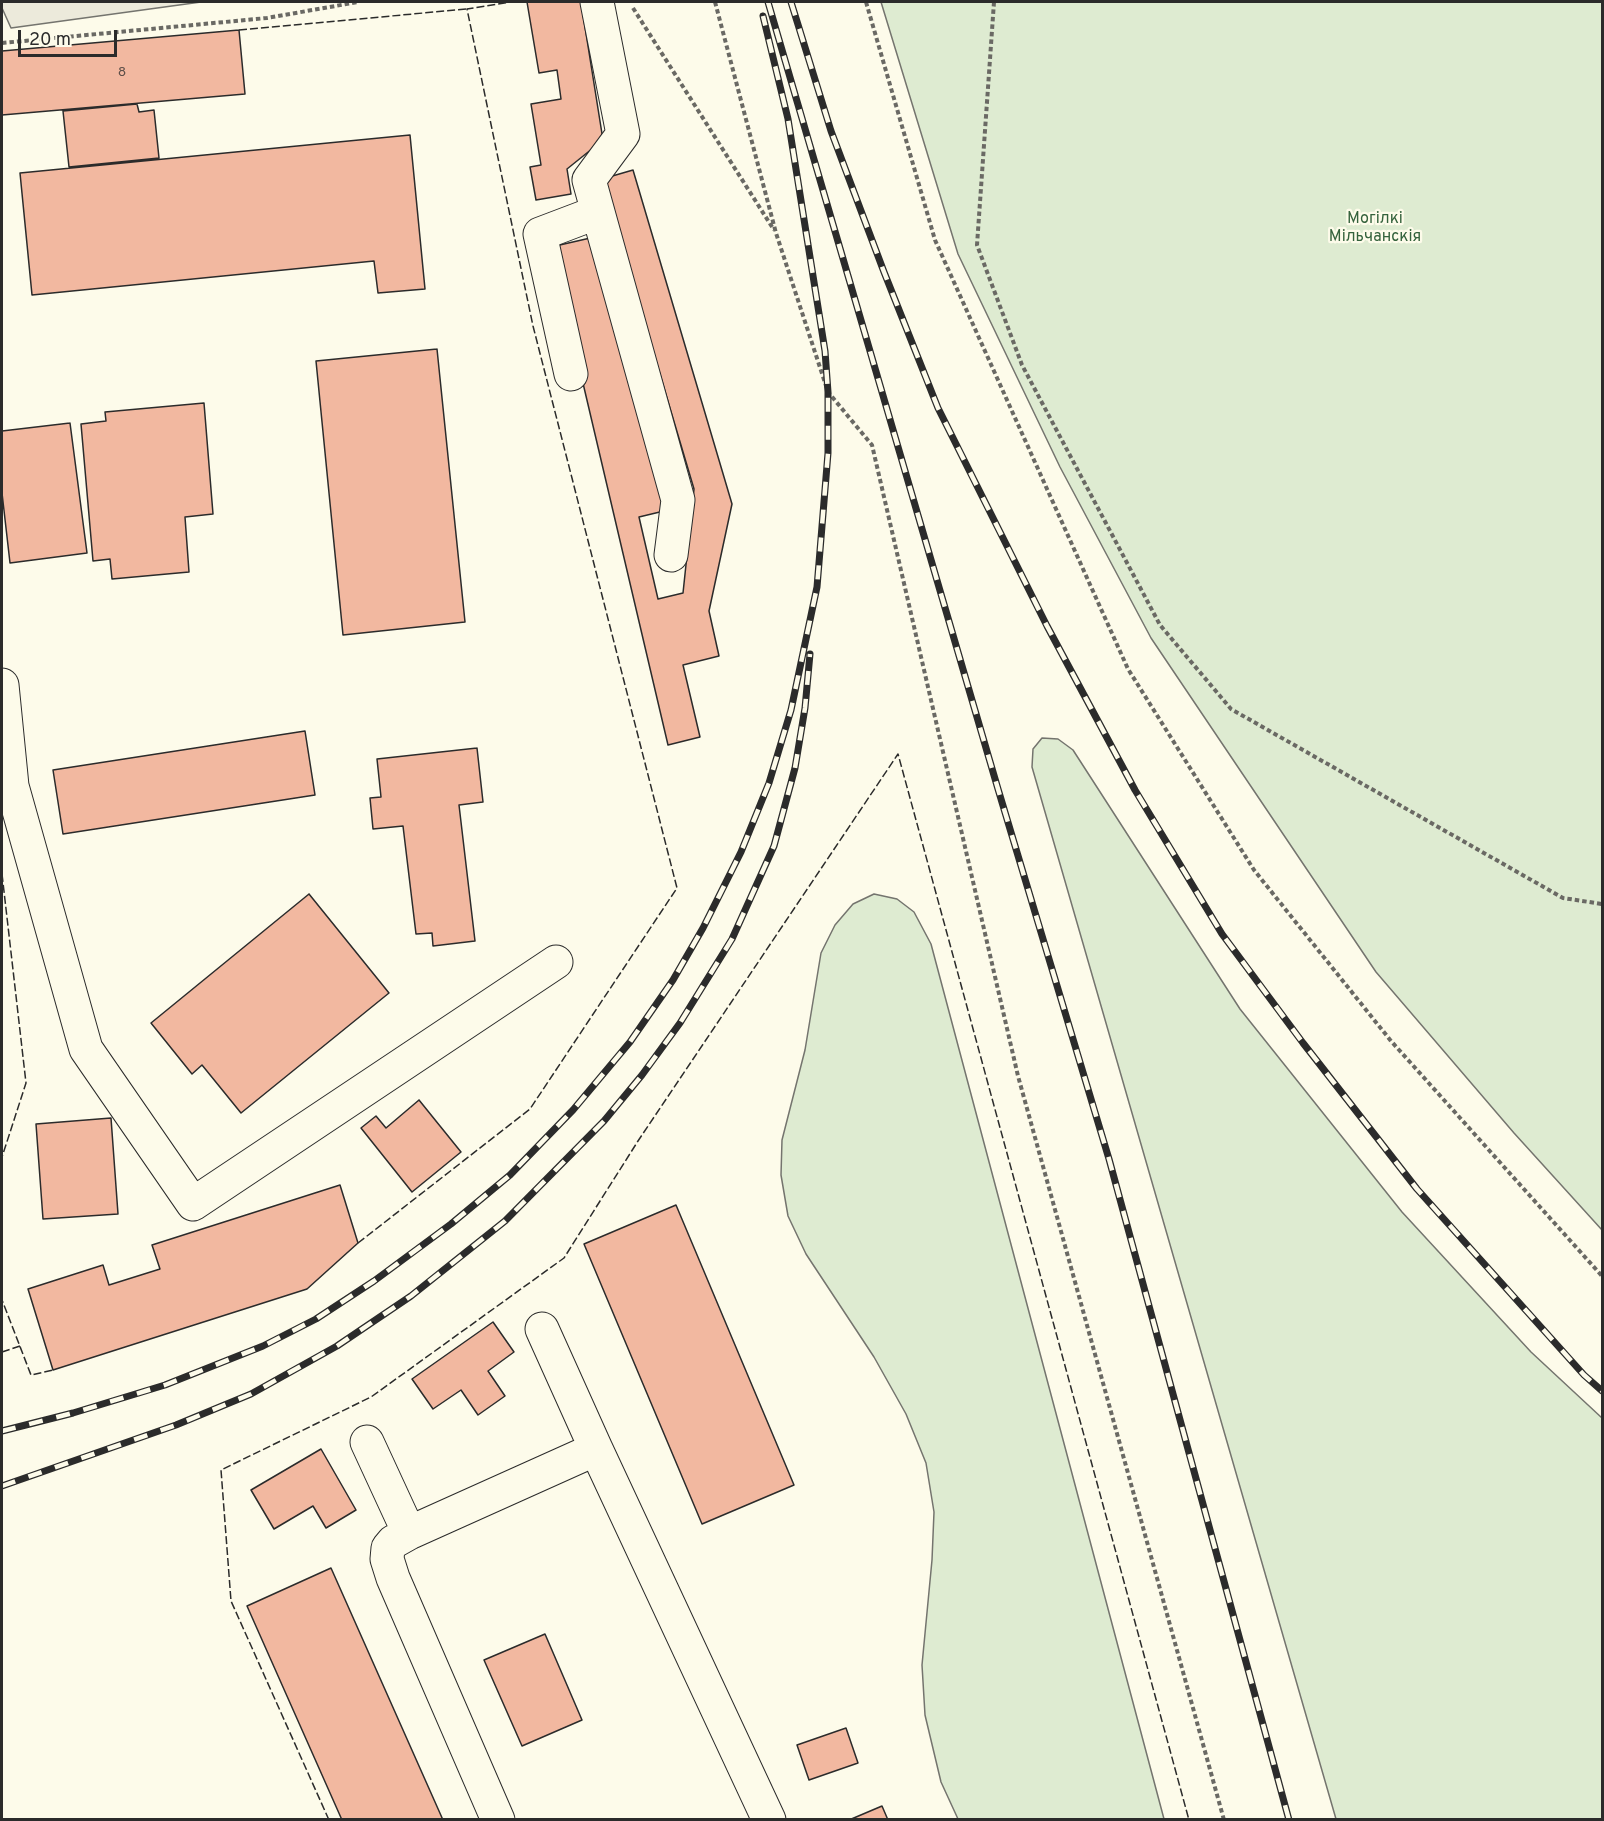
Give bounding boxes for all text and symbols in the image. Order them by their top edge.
scale bar [21,18,120,56]
text: 20 m [29,29,71,52]
house number: 8 [118,65,126,81]
park label: Могілкі Мільчанскія [1329,210,1421,248]

